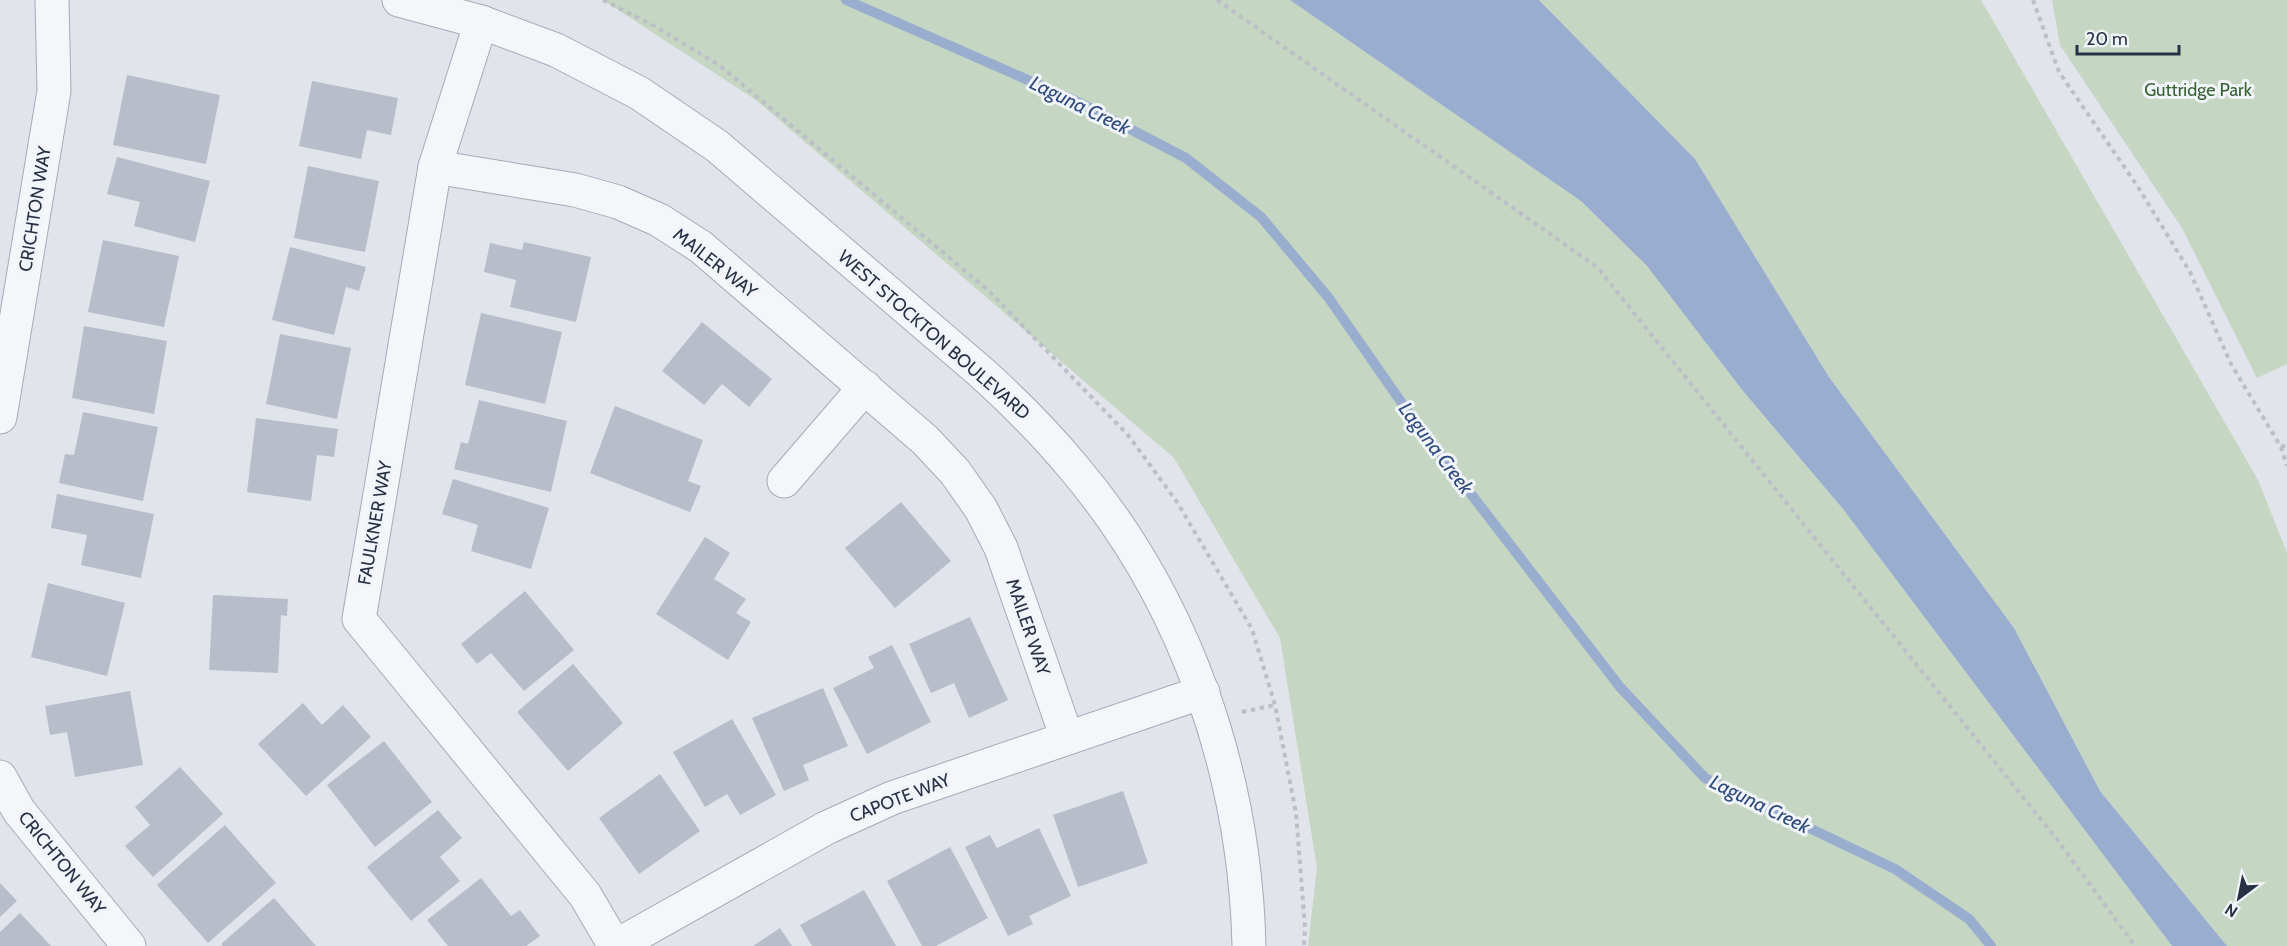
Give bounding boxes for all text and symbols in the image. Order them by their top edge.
scale bar [2077,18,2179,56]
text: 20 m [2086,28,2128,50]
water label: Laguna Creek [1026,70,1135,140]
park label: Guttridge Park [2144,79,2253,101]
street label: CRICHTON WAY [14,144,56,273]
street label: MAILER WAY [669,223,762,303]
street label: WEST STOCKTON BOULEVARD [833,246,1035,424]
water label: Laguna Creek [1394,397,1479,500]
street label: FAULKNER WAY [353,458,397,587]
street label: MAILER WAY [1001,576,1055,679]
street label: CAPOTE WAY [847,768,954,827]
water label: Laguna Creek [1706,769,1815,839]
street label: CRICHTON WAY [14,807,111,920]
north arrow [2209,868,2269,928]
text: N [2221,899,2241,921]

